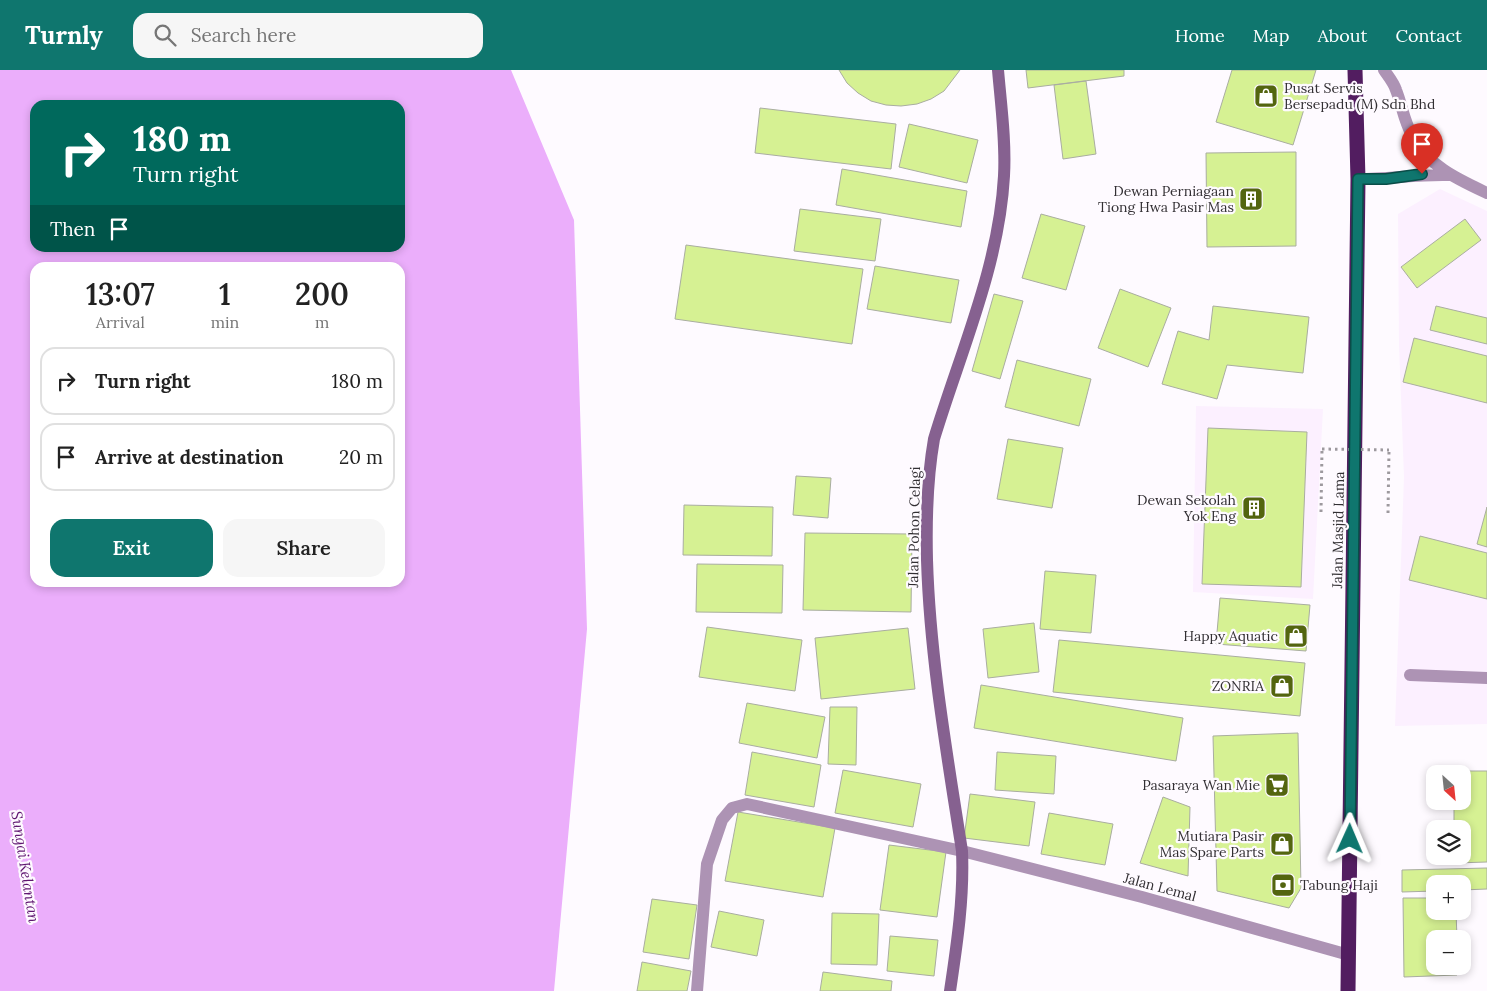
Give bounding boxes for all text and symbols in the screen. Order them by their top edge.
search box [133,13,483,58]
text: Turnly [25,20,103,51]
icon: search [151,21,179,49]
text: Search here [191,23,296,47]
text: Home [1175,24,1225,47]
text: Map [1253,24,1289,47]
text: About [1317,24,1367,47]
text: Contact [1395,24,1462,47]
place label: Pusat Servis Bersepadu (M) Sdn Bhd [1284,79,1435,113]
shop icon: Pusat Servis Bersepadu (M) Sdn Bhd [1253,83,1279,109]
text: 180 m [133,116,231,161]
icon: right [50,120,115,185]
pin [1401,123,1443,174]
icon: arrive [1408,130,1436,158]
text: Turn right [133,160,238,188]
place label: Dewan Perniagaan Tiong Hwa Pasir Mas [1098,182,1234,216]
building icon: Dewan Perniagaan Tiong Hwa Pasir Mas [1238,186,1264,212]
icon: arrive [105,215,133,243]
text: Then [50,217,95,241]
text: 13:07 [86,275,155,313]
text: 1 [219,275,231,313]
text: 200 [295,275,349,313]
text: Arrival [96,312,145,332]
text: min [211,312,239,332]
text: m [315,312,329,332]
icon: right [52,367,80,395]
text: Turn right [95,369,191,393]
text: 180 m [332,369,383,393]
icon: arrive [52,443,80,471]
text: Arrive at destination [95,445,284,469]
text: 20 m [339,445,383,469]
street label: Jalan Pohon Celagi [904,466,924,589]
street label: Jalan Masjid Lama [1328,471,1348,590]
place label: Dewan Sekolah Yok Eng [1137,491,1236,525]
building icon: Dewan Sekolah Yok Eng [1241,495,1267,521]
button: Exit [50,519,213,577]
button: Share [223,519,385,577]
shop icon: Happy Aquatic [1283,623,1309,649]
place label: Happy Aquatic [1183,627,1278,645]
shop icon: ZONRIA [1269,673,1295,699]
place label: ZONRIA [1212,677,1264,695]
north arrow [1426,765,1471,810]
map controls [1426,765,1471,975]
supermarket icon: Pasaraya Wan Mie [1264,772,1290,798]
place label: Pasaraya Wan Mie [1142,776,1260,794]
water label: Sungai Kelantan [7,810,44,925]
position arrow [1323,812,1375,864]
button: layers [1426,820,1471,865]
place label: Mutiara Pasir Mas Spare Parts [1159,827,1264,861]
shop icon: Mutiara Pasir Mas Spare Parts [1269,831,1295,857]
street label: Jalan Lemal [1121,868,1199,905]
bank icon: Tabung Haji [1270,872,1296,898]
button: + [1426,875,1471,920]
place label: Tabung Haji [1300,876,1378,894]
button: − [1426,930,1471,975]

